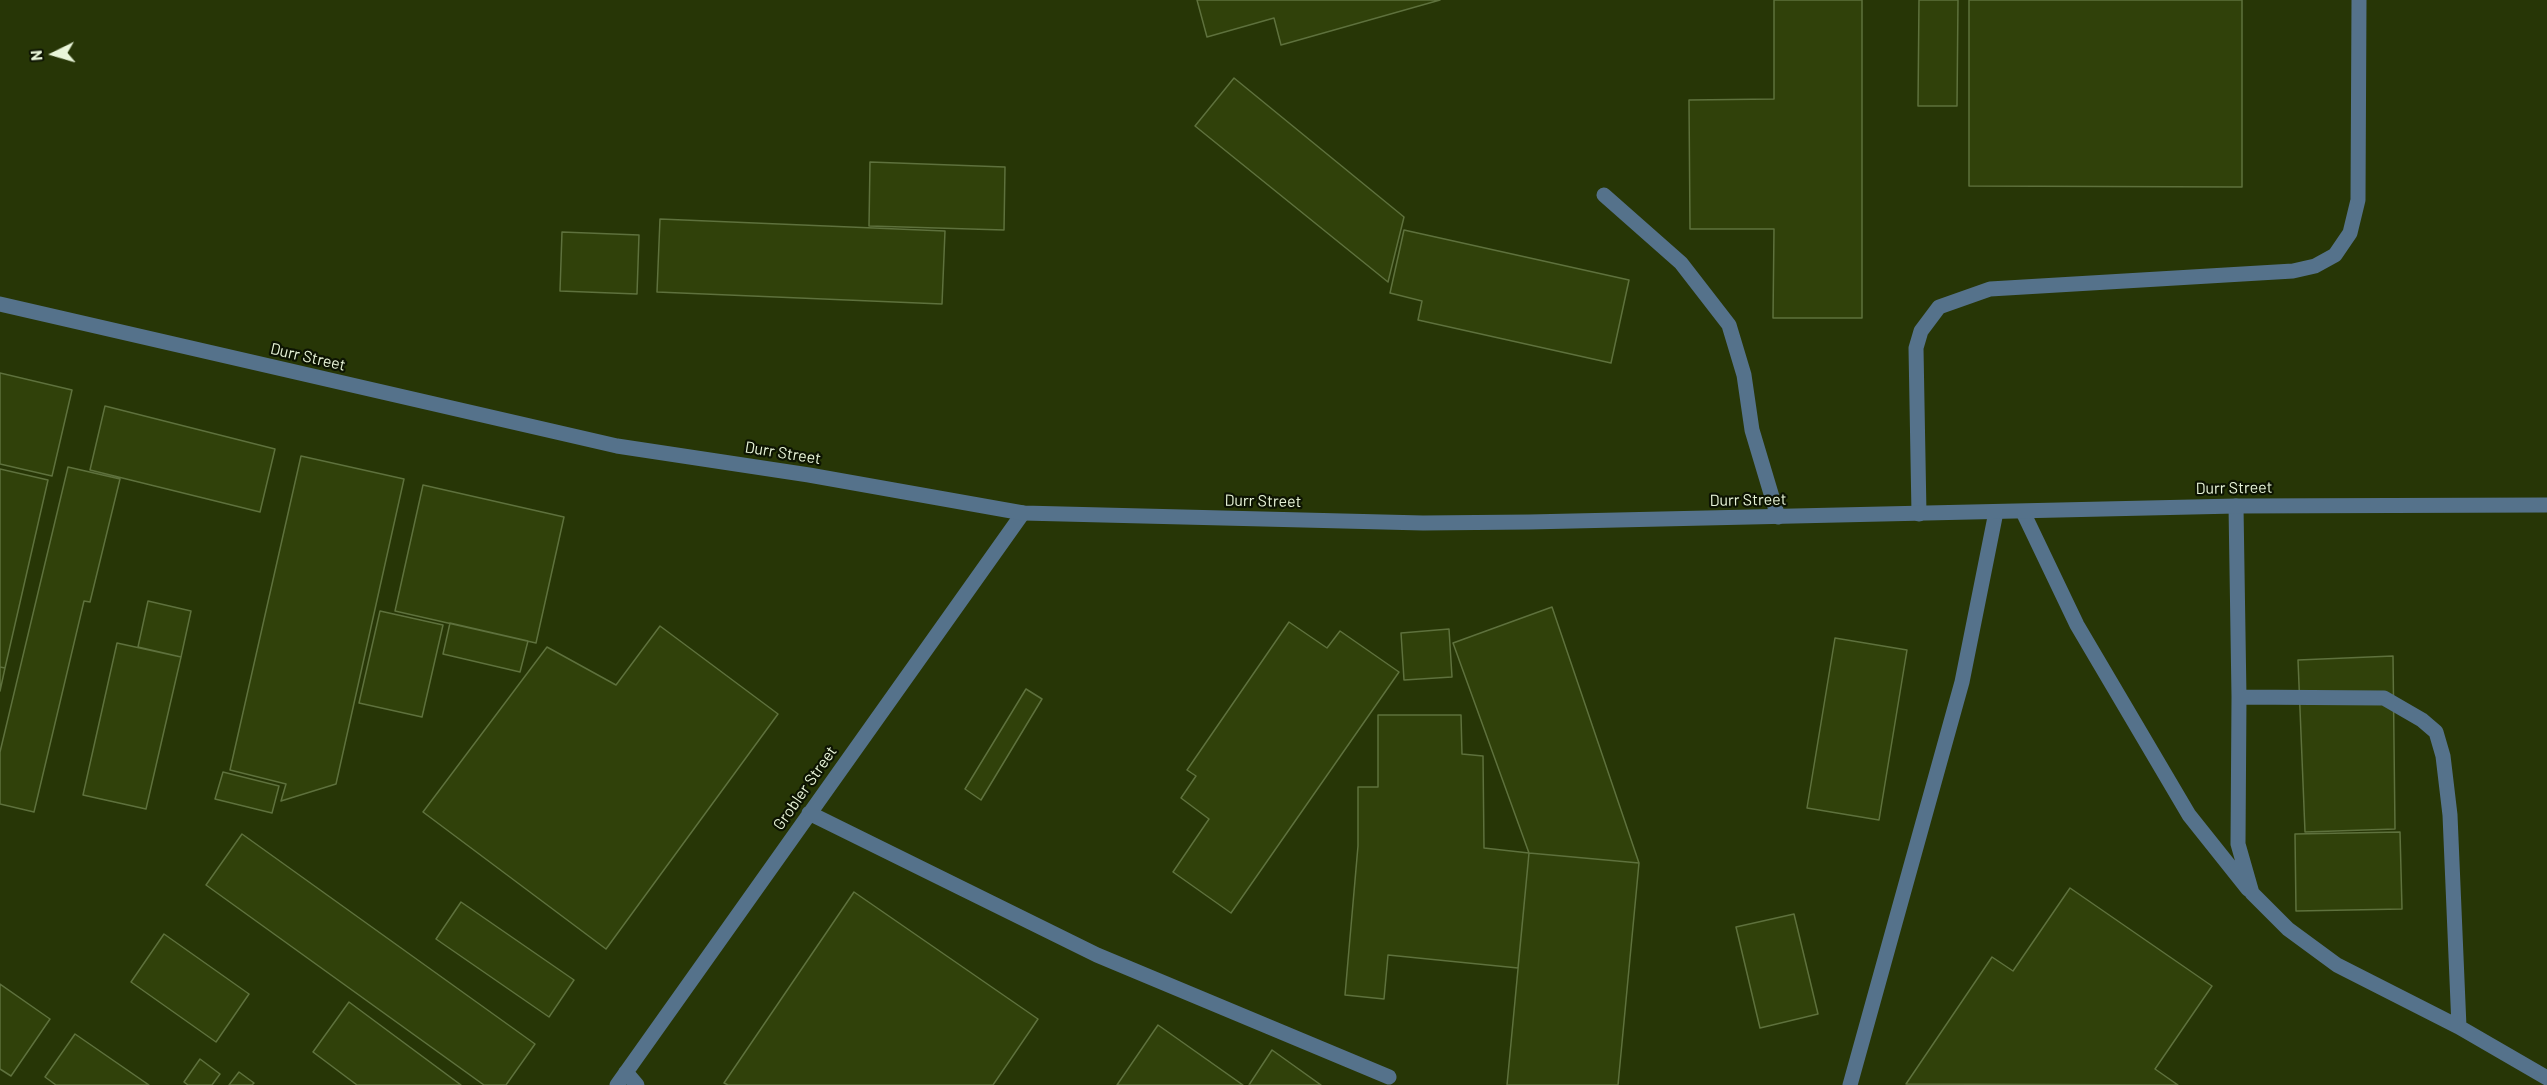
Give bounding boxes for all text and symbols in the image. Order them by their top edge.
north arrow [24,24,84,84]
text: N [26,49,45,62]
street label: Durr Street [268,339,348,375]
street label: Durr Street [744,438,822,468]
street label: Durr Street [2195,478,2273,498]
street label: Durr Street [1709,490,1787,510]
street label: Durr Street [1224,491,1302,511]
street label: Grobler Street [769,742,841,834]

